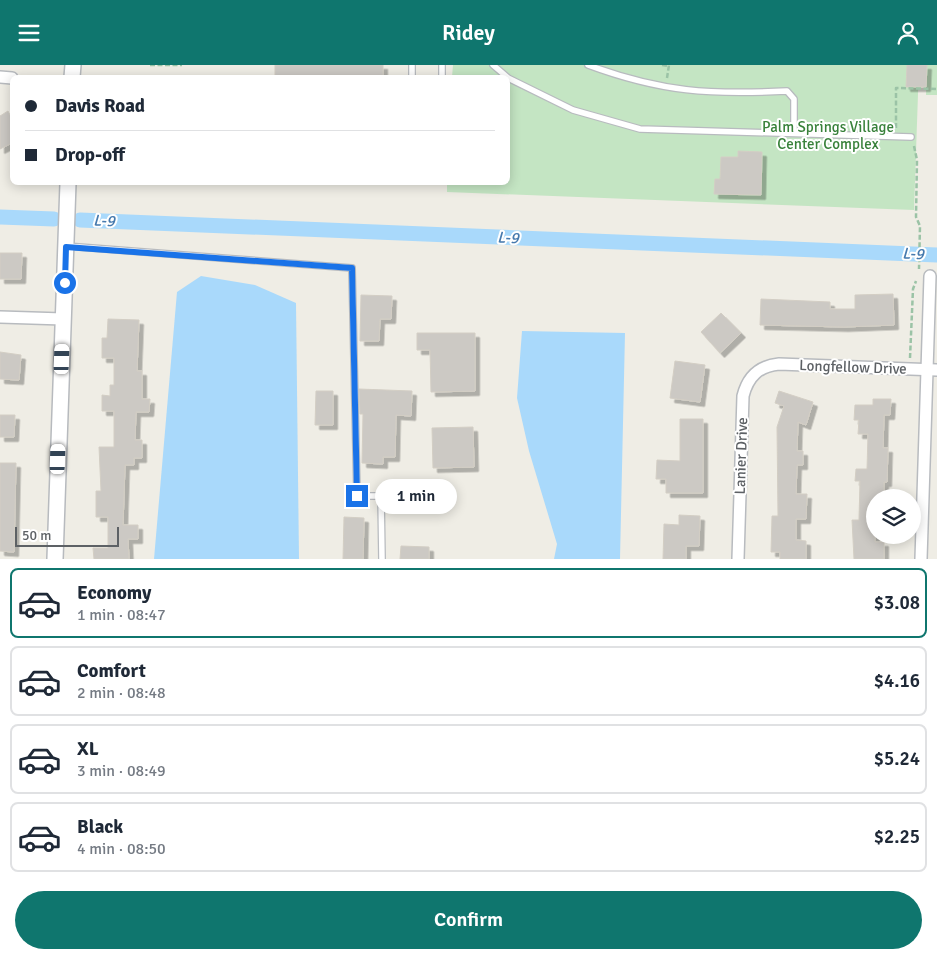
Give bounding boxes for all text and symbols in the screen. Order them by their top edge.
icon: menu [15,19,43,47]
text: Ridey [442,19,495,46]
icon: person [894,19,922,47]
text: Davis Road [55,94,145,118]
park label: Palm Springs Village Center Complex [762,118,894,153]
text: Drop-off [55,143,125,167]
water label: L-9 [93,211,116,231]
water label: L-9 [497,228,520,248]
water label: L-9 [902,244,925,264]
route start [54,272,76,294]
car [53,344,70,374]
street label: Longfellow Drive [799,356,907,378]
street label: Lanier Drive [731,417,751,495]
car [49,444,66,474]
callout: 1 min [374,479,457,513]
route end [346,485,368,507]
text: 1 min [397,486,435,506]
map controls [866,489,921,544]
button: layers [866,489,921,544]
scale bar [15,524,119,547]
text: 50 m [22,527,51,544]
icon: car [17,581,62,626]
text: Economy [77,581,151,605]
text: $3.08 [874,591,920,615]
text: 1 min · 08:47 [77,605,166,625]
icon: car [17,659,62,704]
text: Comfort [77,659,146,683]
text: $4.16 [874,669,920,693]
text: 2 min · 08:48 [77,683,166,703]
icon: car [17,737,62,782]
text: XL [77,737,99,761]
text: $5.24 [874,747,920,771]
text: 3 min · 08:49 [77,761,166,781]
icon: car [17,815,62,860]
text: Black [77,815,123,839]
text: $2.25 [874,825,920,849]
text: 4 min · 08:50 [77,839,166,859]
button: Confirm [15,891,922,949]

